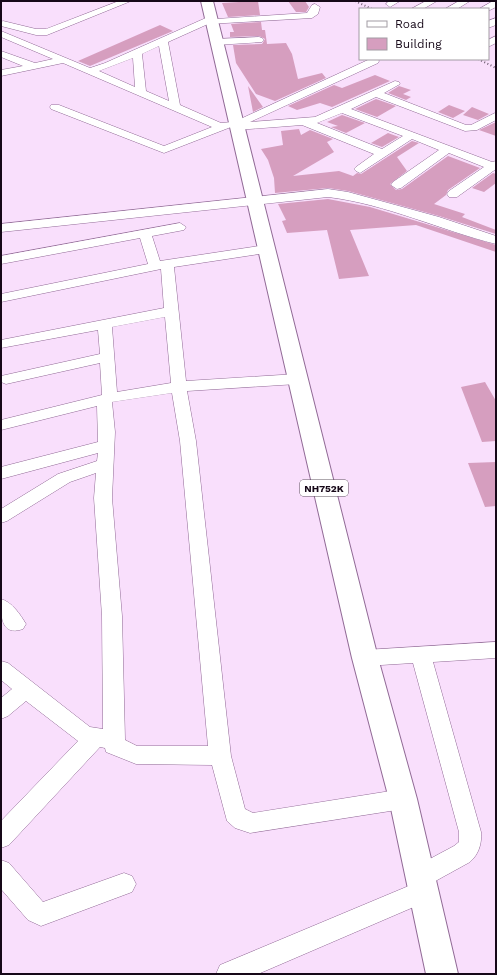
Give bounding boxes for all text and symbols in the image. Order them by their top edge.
legend [359,8,489,60]
text: Road [395,17,424,31]
text: Building [395,37,442,51]
road number: NH752K [300,480,348,496]

